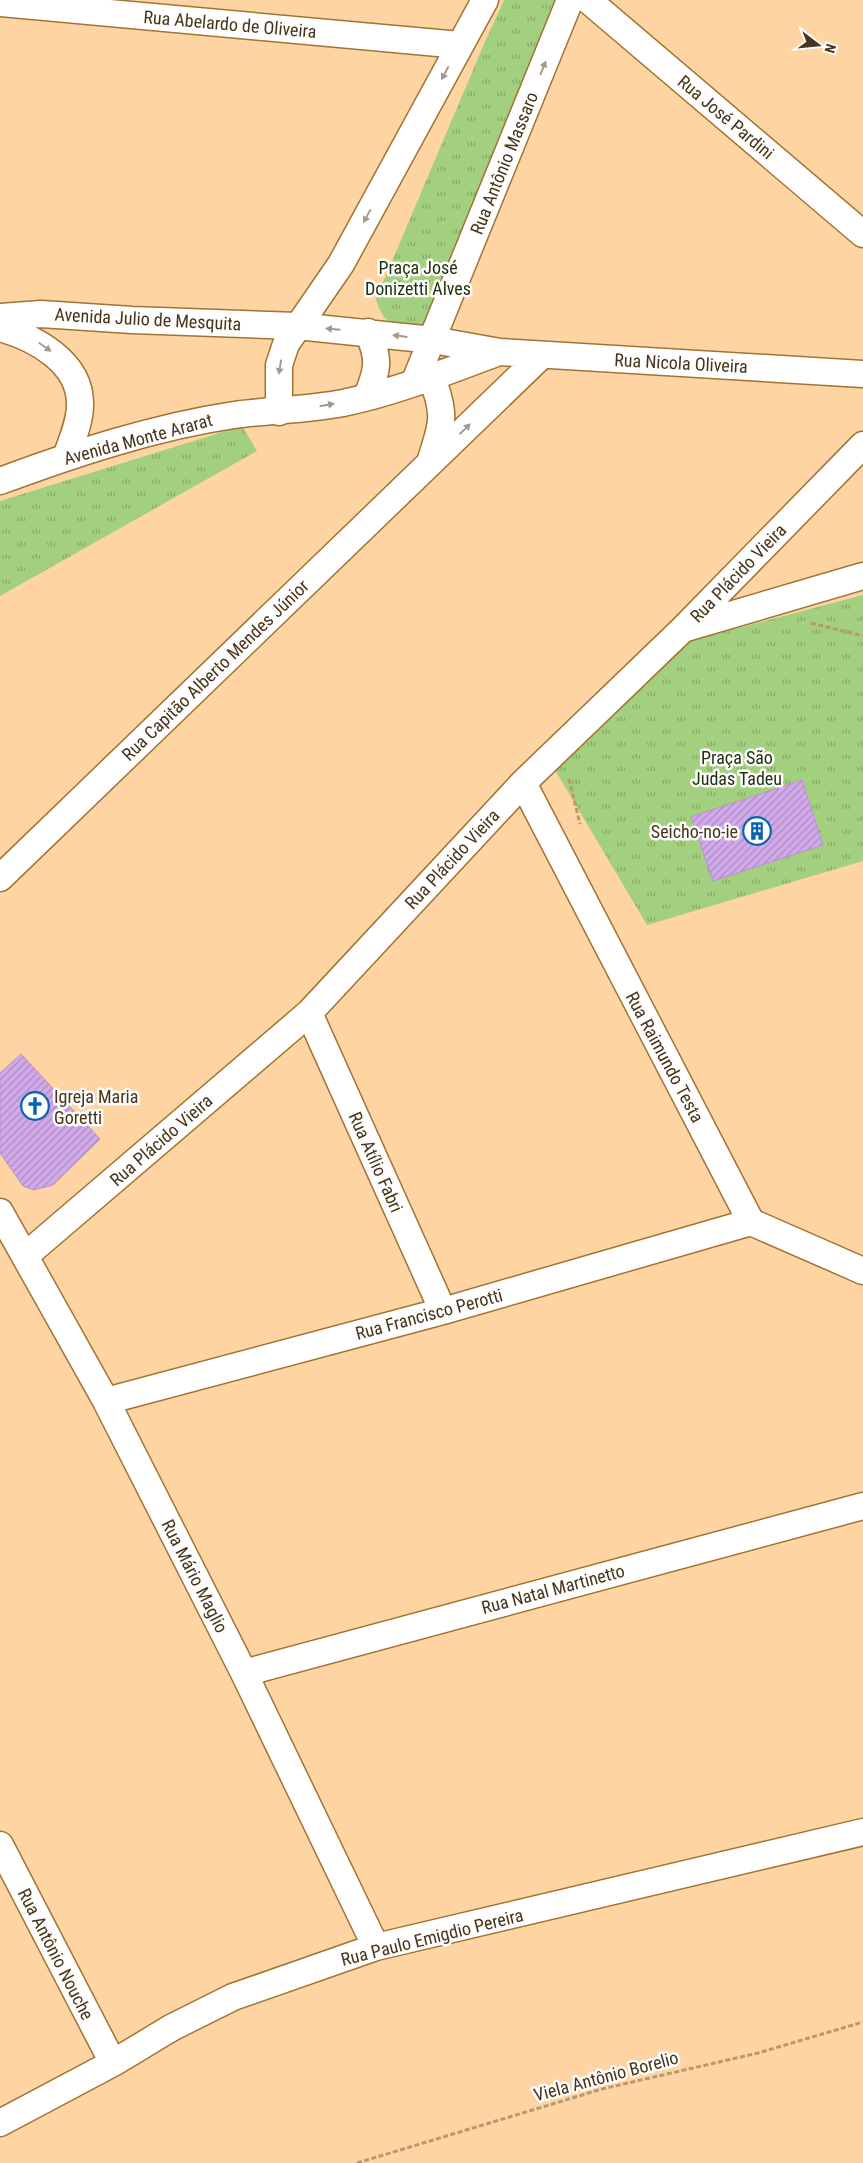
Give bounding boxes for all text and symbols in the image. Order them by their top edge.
street label: Rua Abelardo de Oliveira [143,6,317,42]
north arrow [793,20,843,70]
text: N [822,42,839,55]
one-way arrow [539,60,547,75]
one-way arrow [441,66,449,81]
street label: Rua José Pardini [674,71,778,163]
street label: Rua Antônio Massaro [466,89,542,237]
one-way arrow [363,210,372,223]
park label: Praça José Donizetti Alves [365,257,471,299]
street label: Avenida Julio de Mesquita [54,304,242,334]
one-way arrow [324,325,340,333]
one-way arrow [392,332,408,340]
one-way arrow [38,342,51,352]
street label: Rua Nicola Oliveira [614,349,748,377]
one-way arrow [275,359,283,375]
one-way arrow [320,401,336,409]
street label: Avenida Monte Ararat [61,409,215,469]
one-way arrow [459,423,471,435]
street label: Rua Plácido Vieira [686,519,790,627]
street label: Rua Capitão Alberto Mendes Júnior [117,575,313,765]
park label: Praça São Judas Tadeu [692,747,782,789]
street label: Rua Plácido Vieira [400,805,504,913]
building icon: Seicho-no-ie [742,816,772,846]
place label: Seicho-no-ie [651,821,738,842]
street label: Rua Raimundo Testa [622,988,708,1126]
place label: Igreja Maria Goretti [54,1086,138,1128]
street label: Rua Plácido Vieira [105,1090,217,1190]
church icon: Igreja Maria Goretti [20,1091,50,1121]
street label: Rua Atílio Fabri [345,1109,407,1215]
street label: Rua Francisco Perotti [353,1284,505,1344]
street label: Rua Mário Maglio [157,1516,233,1636]
street label: Rua Natal Martinetto [479,1560,627,1618]
street label: Rua Antônio Nouche [14,1885,98,2023]
street label: Rua Paulo Emigdio Pereira [339,1904,525,1970]
street label: Viela Antônio Borelio [531,2047,681,2105]

